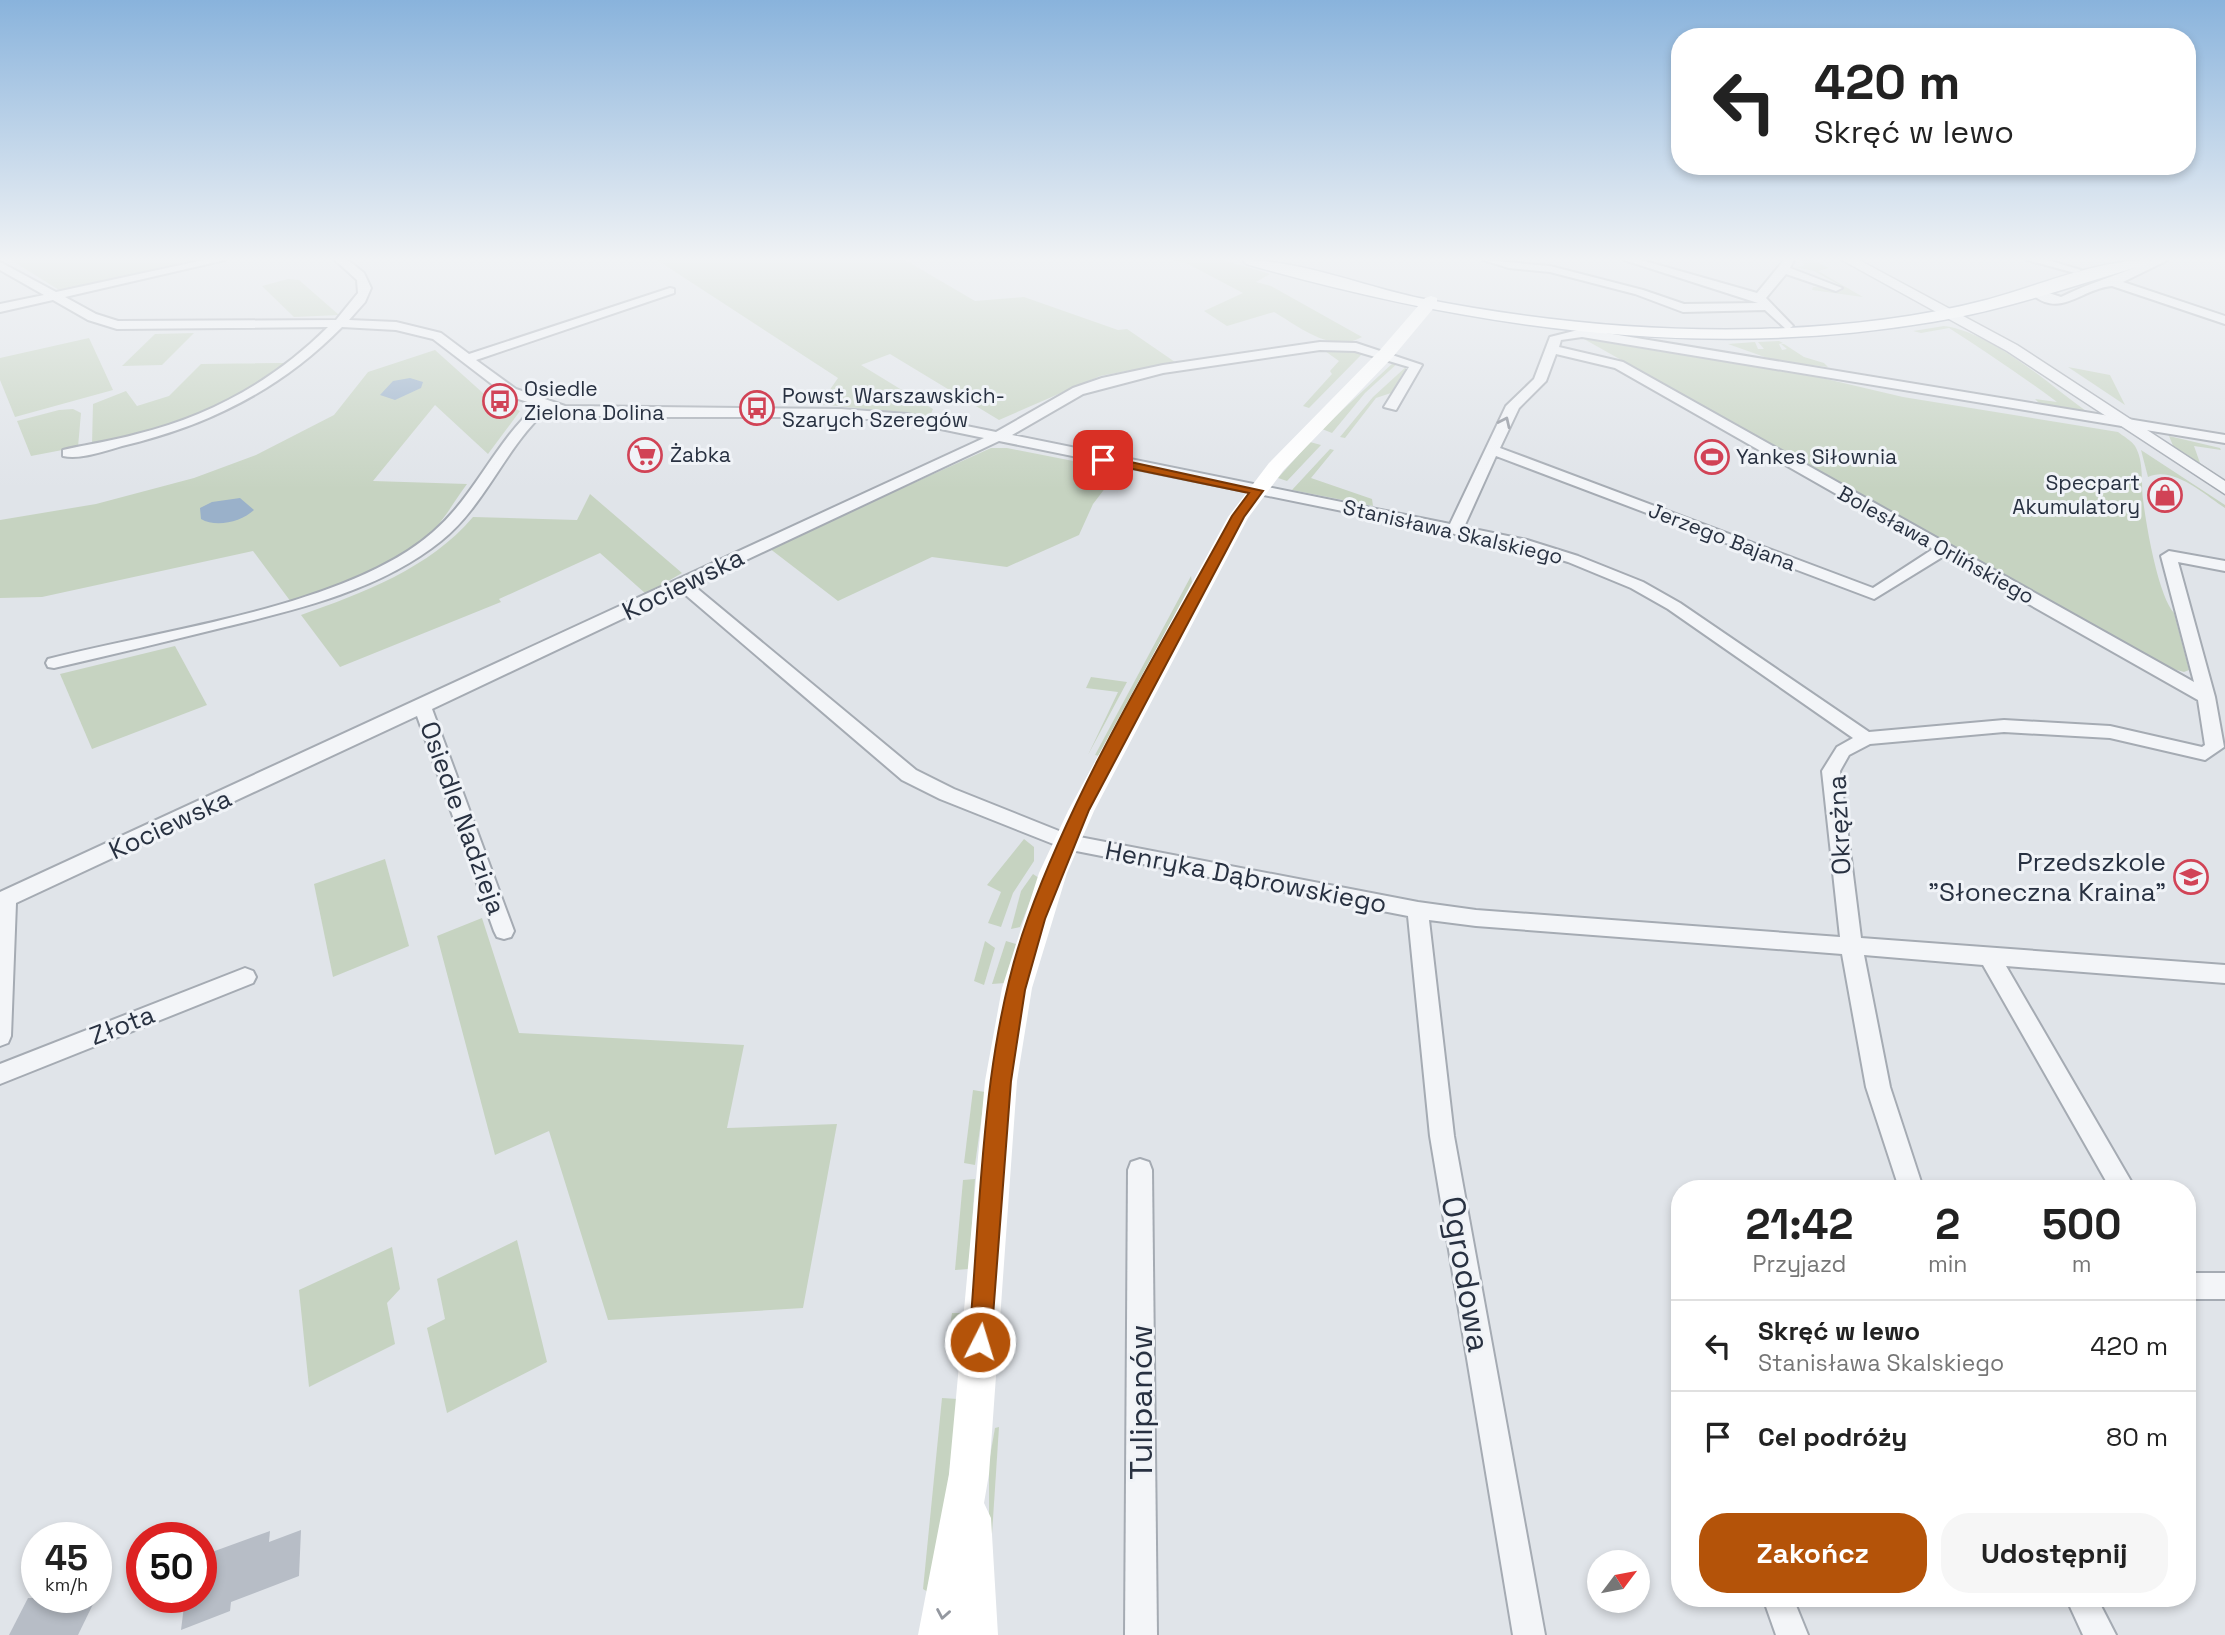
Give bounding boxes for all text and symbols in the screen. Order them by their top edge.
text: 420 m [1814,51,1960,113]
icon: left [1699,56,1790,147]
text: Skręć w lewo [1814,112,2014,152]
place label: Osiedle Zielona Dolina [524,375,664,426]
bus stop icon: Osiedle Zielona Dolina [481,382,519,420]
place label: Powst. Warszawskich- Szarych Szeregów [782,382,1005,433]
bus stop icon: Powst. Warszawskich- Szarych Szeregów [738,389,776,427]
one-way arrow [1497,416,1511,429]
pin [1073,430,1133,490]
supermarket icon: Żabka [626,436,664,474]
sports icon: Yankes Siłownia [1693,438,1731,476]
place label: Żabka [670,441,731,468]
icon: arrive [1084,441,1122,479]
place label: Yankes Siłownia [1736,443,1897,470]
place label: Specpart Akumulatory [2012,469,2140,520]
shop icon: Specpart Akumulatory [2146,476,2184,514]
street label: Bolesława Orlińskiego [1833,479,2039,610]
street label: Stanisława Skalskiego [1341,493,1566,570]
street label: Jerzego Bajana [1645,496,1799,577]
street label: Kociewska [616,540,750,628]
street label: Osiedle Nadzieja [412,717,514,919]
street label: Okrężna [1819,774,1859,876]
street label: Kociewska [103,781,237,867]
street label: Henryka Dąbrowskiego [1102,833,1390,921]
place label: Przedszkole "Słoneczna Kraina" [1928,845,2166,909]
school or university icon: Przedszkole "Słoneczna Kraina" [2172,858,2210,896]
street label: Złota [85,997,159,1053]
street label: Ogrodowa [1433,1193,1499,1355]
text: 21:42 [1745,1198,1854,1251]
text: 2 [1935,1198,1960,1251]
text: 500 [2042,1198,2122,1251]
text: Przyjazd [1753,1249,1846,1279]
text: min [1928,1249,1967,1279]
text: m [2072,1249,2092,1279]
position arrow [943,1305,1017,1379]
text: Skręć w lewo [1758,1314,1920,1348]
street label: Tulipanów [1121,1324,1161,1480]
icon: left [1699,1327,1737,1365]
text: 420 m [2090,1329,2168,1363]
text: Stanisława Skalskiego [1758,1348,2004,1378]
icon: arrive [1699,1418,1737,1456]
text: Cel podróży [1758,1420,1907,1454]
text: 80 m [2106,1420,2168,1454]
button: Zakończ [1699,1513,1927,1593]
button: Udostępnij [1941,1513,2168,1593]
speed limit sign: 50 [126,1522,217,1613]
text: 45 [45,1536,88,1580]
north arrow [1587,1550,1650,1614]
map controls [1587,1550,1650,1613]
text: km/h [45,1573,88,1596]
one-way arrow [936,1608,951,1620]

